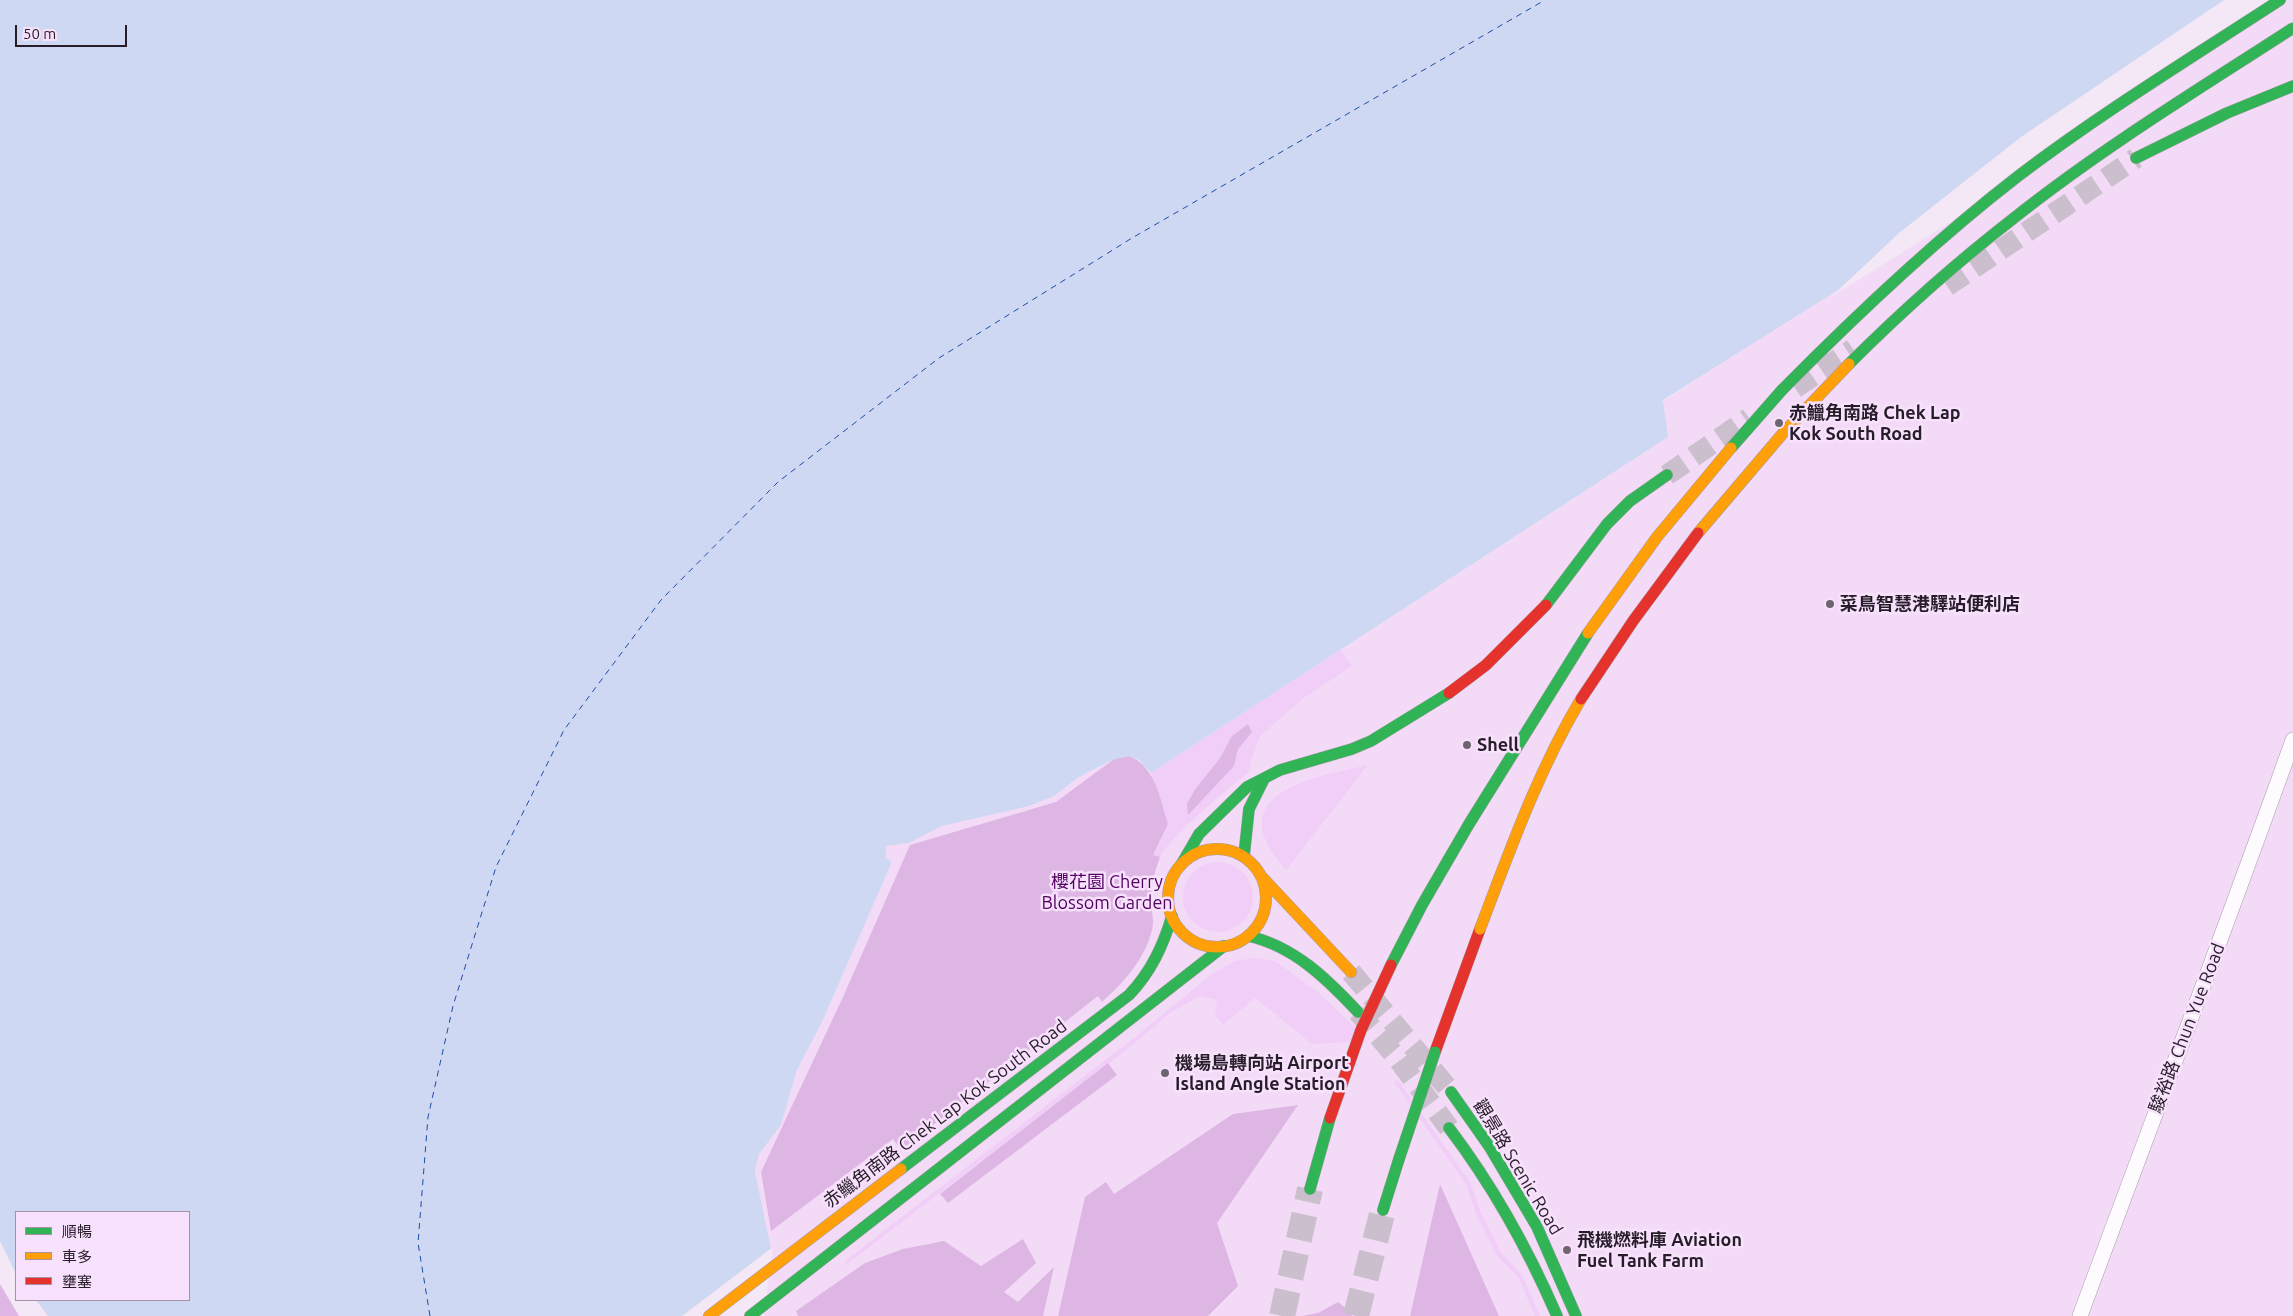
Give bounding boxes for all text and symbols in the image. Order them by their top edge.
scale bar [18,15,130,47]
text: 50 m [23,25,56,42]
place label: 赤鱲角南路 Chek Lap Kok South Road [1789,402,1961,444]
marker: 赤鱲角南路 Chek Lap Kok South Road [1773,417,1785,429]
place label: 菜鳥智慧港驛站便利店 [1840,593,2020,615]
marker: 菜鳥智慧港驛站便利店 [1824,598,1836,610]
place label: Shell [1477,734,1519,756]
marker: Shell [1461,739,1473,751]
park label: 櫻花園 Cherry Blossom Garden [1041,871,1173,914]
street label: 駿裕路 Chun Yue Road [2145,940,2229,1116]
street label: 赤鱲角南路 Chek Lap Kok South Road [819,1015,1071,1213]
place label: 機場島轉向站 Airport Island Angle Station [1175,1052,1349,1094]
marker: 機場島轉向站 Airport Island Angle Station [1159,1067,1171,1079]
street label: 觀景路 Scenic Road [1469,1095,1567,1239]
legend [15,1211,190,1301]
text: 順暢 [62,1223,92,1240]
place label: 飛機燃料庫 Aviation Fuel Tank Farm [1577,1229,1742,1272]
marker: 飛機燃料庫 Aviation Fuel Tank Farm [1561,1244,1573,1256]
text: 車多 [62,1248,92,1265]
text: 壅塞 [62,1273,92,1290]

